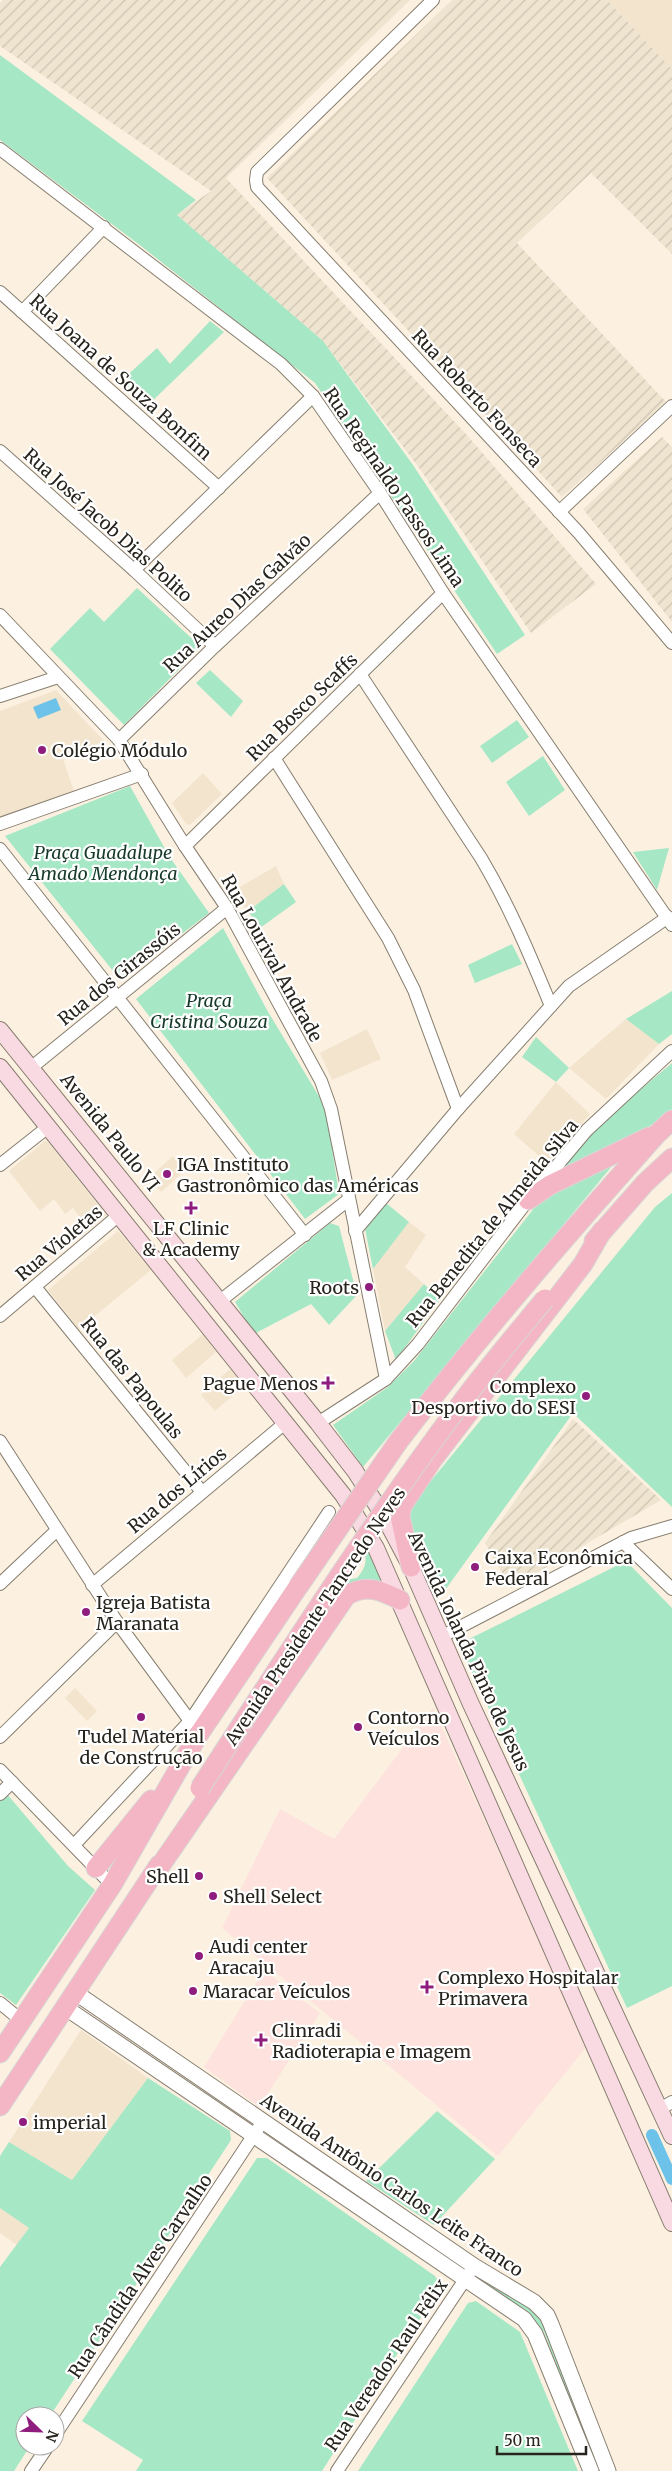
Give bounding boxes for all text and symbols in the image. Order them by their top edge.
street label: Rua Joana de Souza Bonfim [25,289,217,465]
street label: Rua Roberto Fonseca [407,324,547,472]
street label: Rua Reginaldo Passos Lima [319,383,470,591]
street label: Rua José Jacob Dias Polito [19,443,197,607]
street label: Rua Aureo Dias Galvão [158,529,316,677]
street label: Rua Bosco Scaffs [242,648,362,766]
place label: Colégio Módulo [52,739,187,762]
marker: Colégio Módulo [36,744,48,756]
park label: Praça Guadalupe Amado Mendonça [27,841,177,885]
street label: Rua Lourival Andrade [216,870,328,1046]
street label: Rua dos Girassóis [53,917,185,1030]
park label: Praça Cristina Souza [150,989,268,1033]
street label: Avenida Paulo VI [55,1068,165,1196]
street label: Rua Benedita de Almeida Silva [401,1114,583,1332]
place label: IGA Instituto Gastronômico das Américas [177,1153,419,1197]
marker: IGA Instituto Gastronômico das Américas [161,1168,173,1180]
street label: Rua Violetas [11,1200,107,1286]
marker: LF Clinic & Academy [184,1201,198,1215]
place label: LF Clinic & Academy [142,1217,240,1261]
place label: Roots [309,1276,359,1299]
marker: Roots [363,1281,375,1293]
street label: Rua das Papoulas [76,1313,188,1443]
place label: Pague Menos [203,1372,318,1395]
place label: Complexo Desportivo do SESI [411,1375,576,1419]
marker: Pague Menos [322,1377,334,1389]
marker: Complexo Desportivo do SESI [580,1390,592,1402]
street label: Rua dos Lírios [123,1442,231,1538]
street label: Avenida Presidente Tancredo Neves [219,1482,410,1750]
street label: Avenida Iolanda Pinto de Jesus [403,1527,535,1775]
place label: Caixa Econômica Federal [485,1546,633,1590]
marker: Caixa Econômica Federal [469,1561,481,1573]
place label: Igreja Batista Maranata [96,1591,211,1635]
marker: Igreja Batista Maranata [80,1606,92,1618]
place label: Contorno Veículos [367,1706,449,1750]
marker: Tudel Material de Construção [135,1711,147,1723]
marker: Contorno Veículos [352,1721,364,1733]
place label: Tudel Material de Construção [78,1725,205,1769]
place label: Shell [146,1865,189,1888]
marker: Shell [193,1870,205,1882]
place label: Shell Select [223,1885,322,1908]
marker: Shell Select [207,1890,219,1902]
place label: Audi center Aracaju [208,1935,308,1979]
marker: Audi center Aracaju [193,1950,205,1962]
place label: Complexo Hospitalar Primavera [438,1966,619,2010]
place label: Maracar Veículos [203,1980,351,2003]
marker: Complexo Hospitalar Primavera [420,1980,434,1994]
marker: Maracar Veículos [187,1985,199,1997]
place label: Clinradi Radioterapia e Imagem [272,2019,471,2063]
marker: Clinradi Radioterapia e Imagem [254,2033,268,2047]
street label: Avenida Antônio Carlos Leite Franco [255,2088,528,2282]
place label: imperial [33,2111,107,2134]
marker: imperial [17,2116,29,2128]
street label: Rua Cândida Alves Carvalho [63,2169,217,2383]
street label: Rua Vereador Raul Félix [320,2274,453,2456]
north arrow [15,2406,65,2456]
scale bar [497,2424,586,2456]
text: N [42,2427,62,2445]
text: 50 m [504,2431,541,2450]

